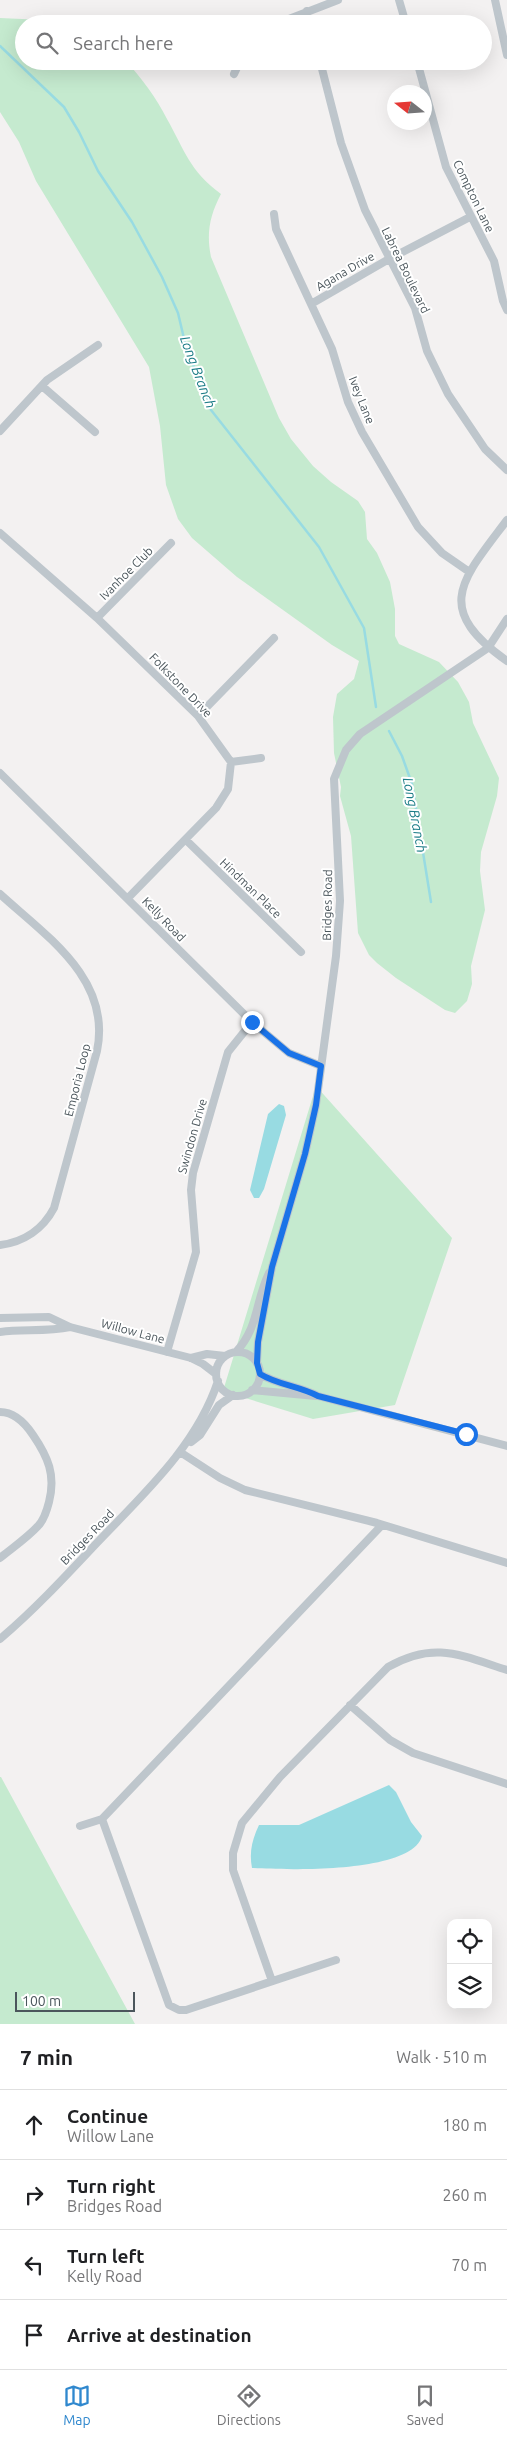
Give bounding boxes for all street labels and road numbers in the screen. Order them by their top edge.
street label: Compton Lane [451,158,497,234]
street label: Labrea Boulevard [380,225,432,315]
street label: Agana Drive [314,249,376,293]
street label: Ivey Lane [347,374,377,426]
street label: Ivanhoe Club [97,544,155,602]
street label: Folkstone Drive [147,650,215,720]
street label: Hindman Place [218,856,284,920]
street label: Bridges Road [320,869,334,941]
street label: Kelly Road [140,894,188,944]
street label: Emporia Loop [62,1042,92,1118]
street label: Swindon Drive [175,1097,209,1175]
street label: Willow Lane [100,1316,166,1346]
street label: Bridges Road [58,1507,116,1567]

